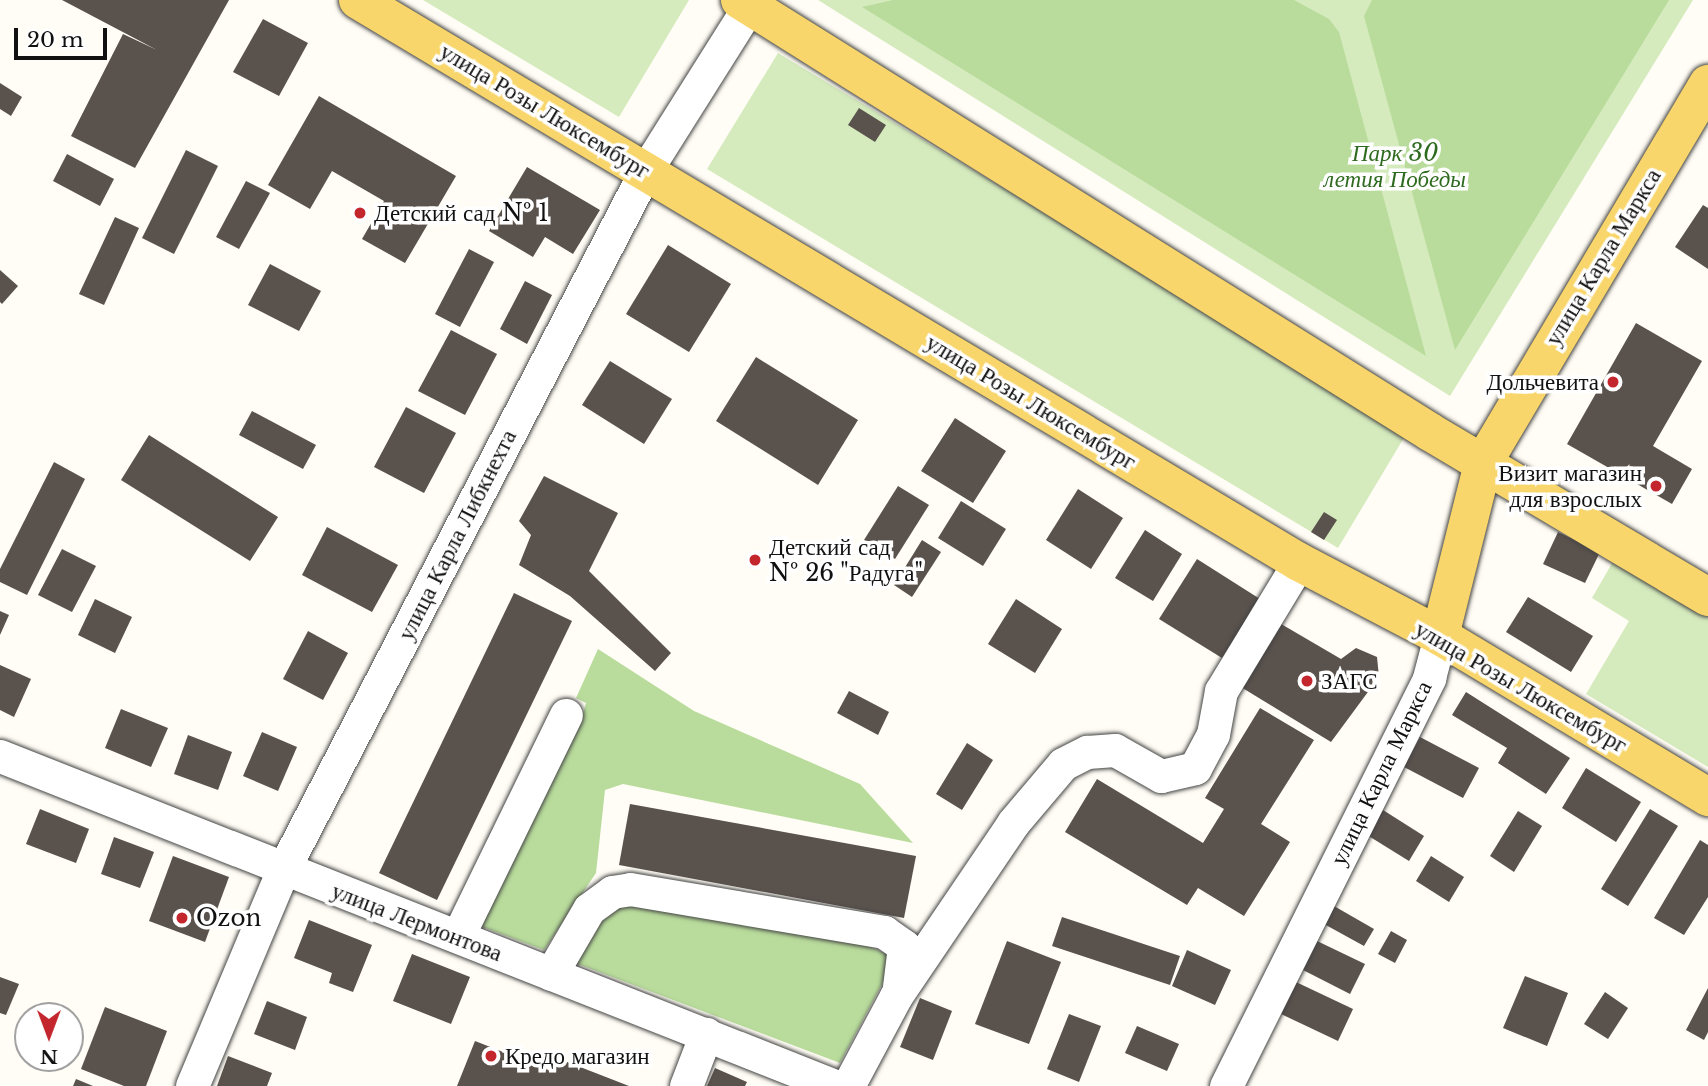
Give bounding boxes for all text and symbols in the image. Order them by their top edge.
scale bar [18,14,110,58]
text: 20 m [27,27,84,53]
street label: улица Розы Люксембург [435,37,655,185]
park label: Парк 30 летия Победы [1324,139,1466,193]
street label: улица Карла Маркса [1539,163,1667,351]
place label: Детский сад № 1 [374,199,549,227]
marker: Детский сад № 1 [352,205,368,221]
street label: улица Розы Люксембург [921,328,1141,476]
place label: Дольчевита [1486,368,1599,396]
marker: Дольчевита [1605,374,1621,390]
street label: улица Карла Либкнехта [392,425,522,645]
place label: Визит магазин для взрослых [1498,459,1642,513]
marker: Визит магазин для взрослых [1648,478,1664,494]
place label: Детский сад № 26 "Радуга" [769,533,923,587]
marker: Детский сад № 26 "Радуга" [747,552,763,568]
street label: улица Розы Люксембург [1410,615,1632,759]
place label: ЗАГС [1321,667,1377,695]
marker: ЗАГС [1299,673,1315,689]
street label: улица Карла Маркса [1324,676,1438,870]
street label: улица Лермонтова [328,877,506,967]
place label: Ozon [196,904,261,932]
marker: Ozon [174,910,190,926]
north arrow [14,1002,84,1072]
place label: Кредо магазин [505,1042,649,1070]
text: N [40,1045,58,1068]
marker: Кредо магазин [483,1048,499,1064]

